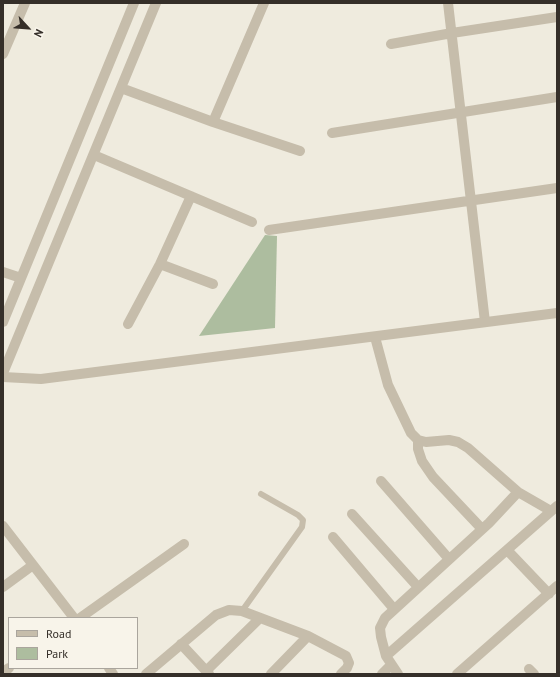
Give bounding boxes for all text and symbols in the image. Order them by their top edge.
north arrow [8,8,48,48]
text: N [31,27,47,40]
legend [8,617,138,669]
text: Road [46,626,71,641]
text: Park [46,646,68,661]

